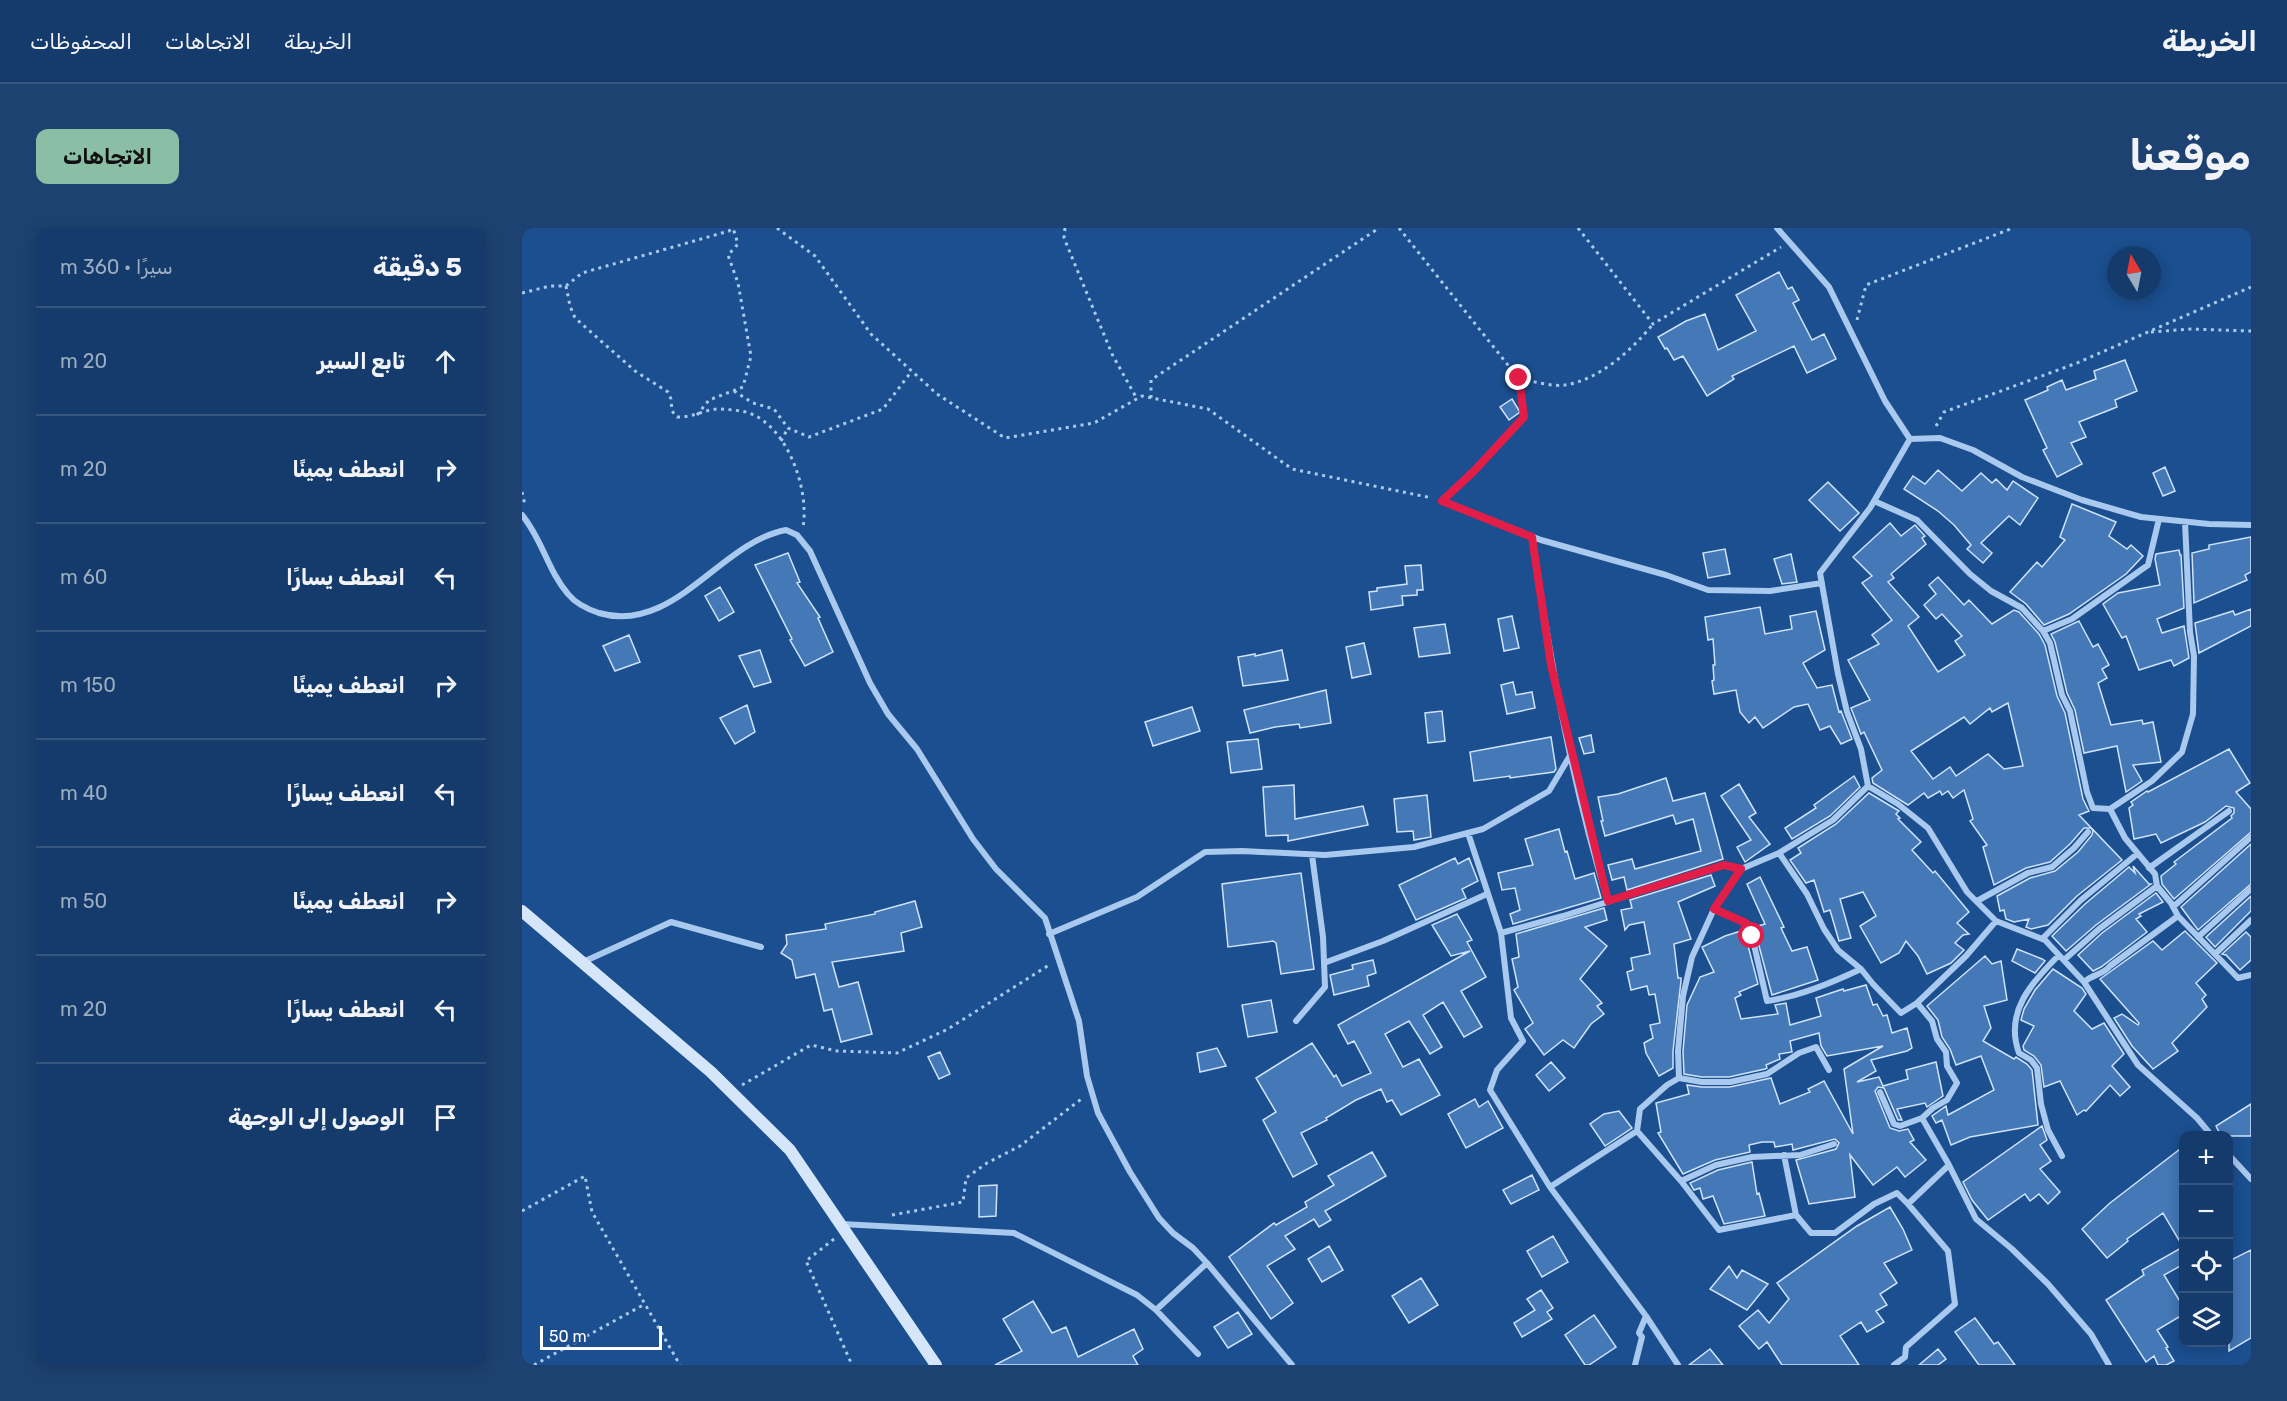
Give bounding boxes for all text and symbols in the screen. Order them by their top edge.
text: الخريطة [2162,25,2257,58]
text: المحفوظات [30,29,132,54]
text: الاتجاهات [165,29,251,54]
text: الخريطة [284,29,352,54]
button: الاتجاهات [36,129,179,184]
text: موقعنا [2129,131,2251,181]
north arrow [2107,246,2161,300]
text: 5 دقيقة [373,252,462,283]
text: سيرًا · 360 m [60,255,173,279]
icon: ahead [429,345,462,378]
text: تابع السير [317,348,405,375]
text: 20 m [60,349,107,373]
route end [1505,364,1531,390]
icon: right [429,453,462,486]
text: انعطف يمينًا [292,456,405,483]
text: 20 m [60,457,107,481]
icon: left [429,561,462,594]
text: انعطف يسارًا [286,564,405,591]
text: 60 m [60,565,107,589]
icon: right [429,669,462,702]
text: انعطف يمينًا [292,672,405,699]
text: 150 m [60,673,116,697]
icon: left [429,777,462,810]
text: انعطف يسارًا [286,780,405,807]
text: 40 m [60,781,108,805]
icon: right [429,885,462,918]
text: انعطف يمينًا [292,888,405,915]
text: 50 m [60,889,107,913]
route start [1738,922,1764,948]
icon: left [429,993,462,1026]
text: انعطف يسارًا [286,996,405,1023]
text: 20 m [60,997,107,1021]
icon: arrive [429,1101,462,1134]
text: الوصول إلى الوجهة [228,1104,405,1131]
map controls [2179,1131,2233,1347]
button: + [2179,1131,2233,1185]
button: − [2179,1185,2233,1239]
button: locate [2179,1239,2233,1293]
button: layers [2179,1293,2233,1347]
scale bar [540,1323,662,1350]
text: 50 m [549,1327,587,1346]

